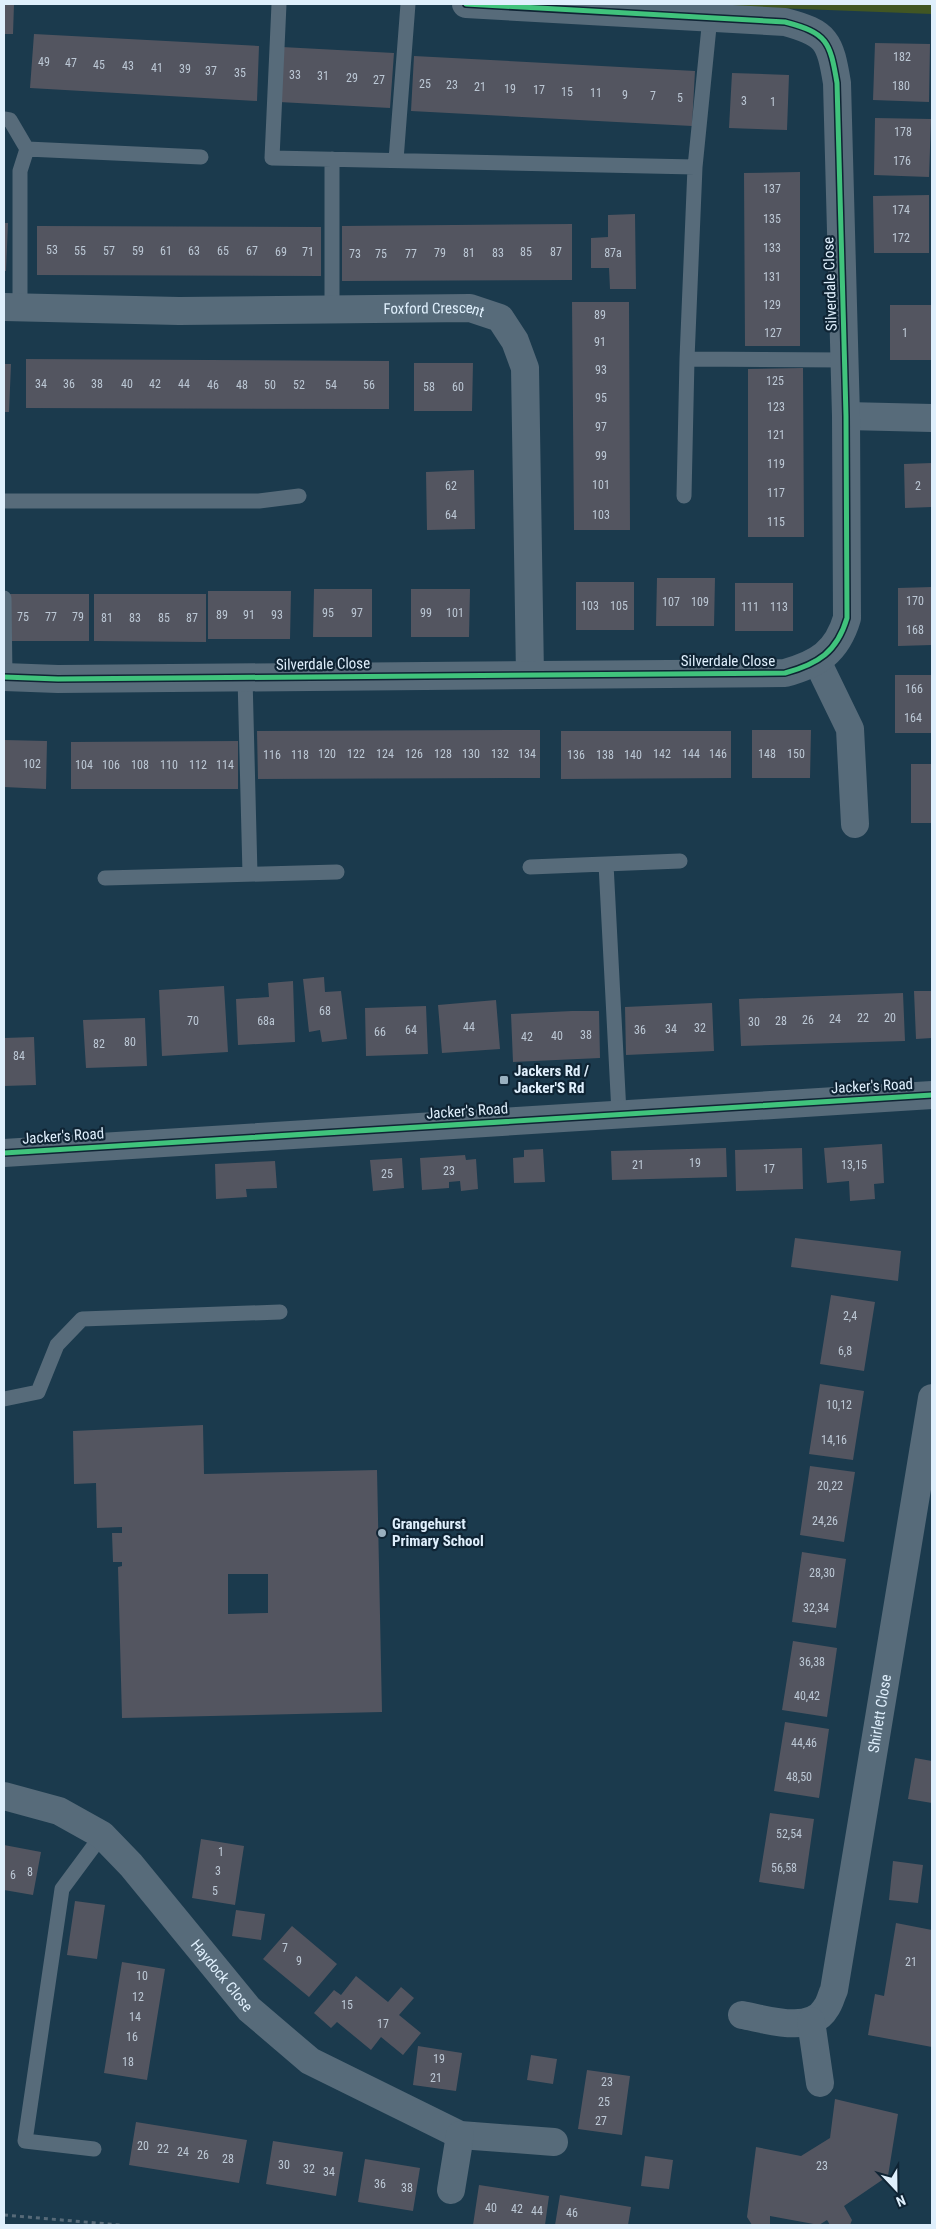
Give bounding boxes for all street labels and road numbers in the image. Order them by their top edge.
street label: Silverdale Close [819,237,841,331]
street label: Foxford Crescent [383,299,487,321]
street label: Silverdale Close [681,652,775,670]
street label: Silverdale Close [276,654,370,674]
street label: Jacker's Road [831,1075,913,1097]
street label: Jacker's Road [425,1099,509,1123]
street label: Jacker's Road [21,1124,105,1148]
street label: Shirlett Close [864,1673,895,1754]
street label: Haydock Close [187,1936,257,2015]

